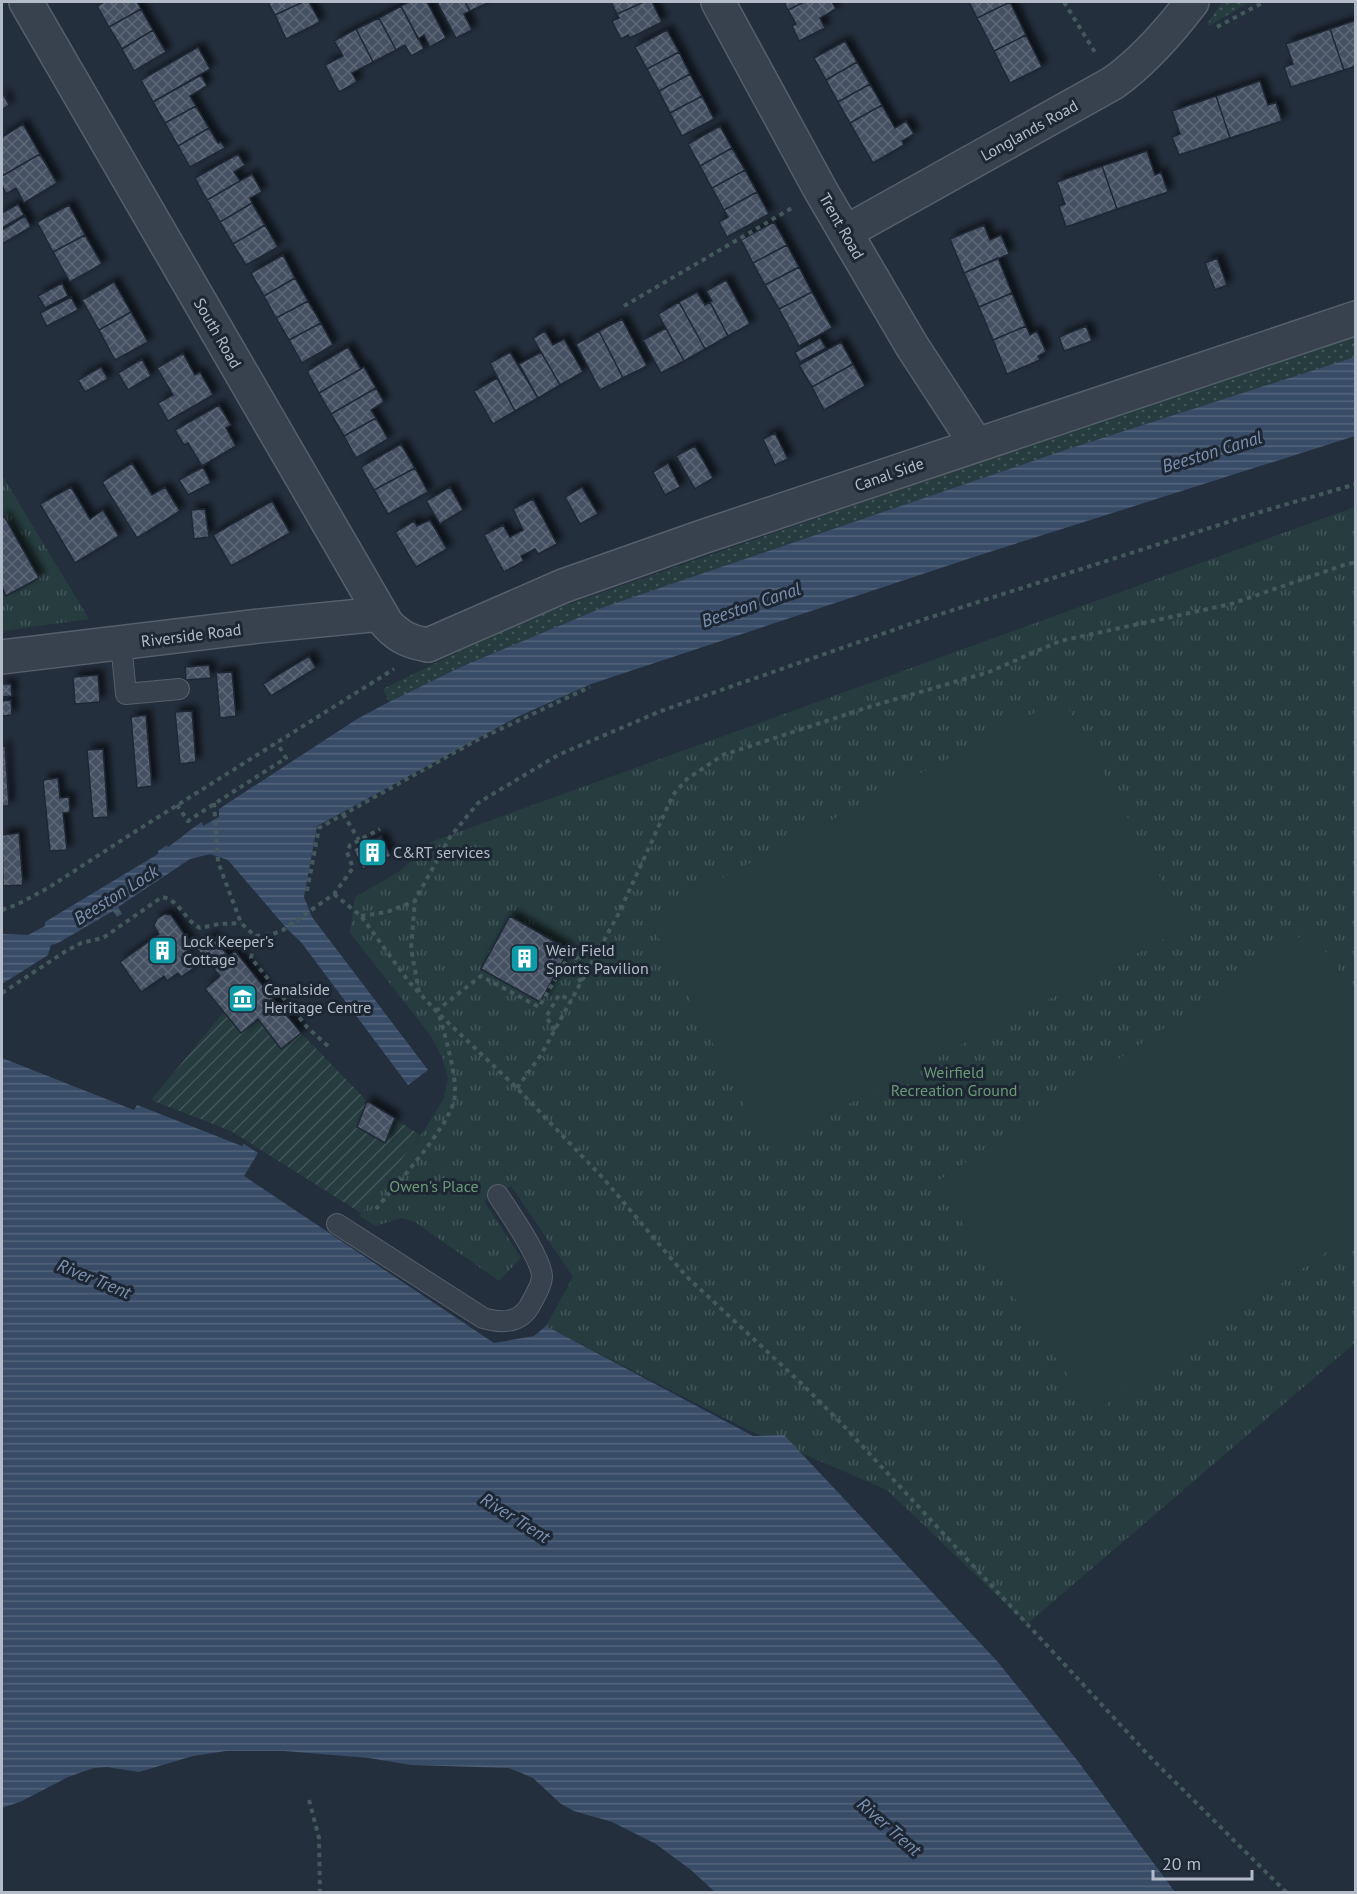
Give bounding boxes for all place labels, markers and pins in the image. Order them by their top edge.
building icon: C&RT services [356,836,388,868]
place label: C&RT services [393,842,490,862]
place label: Lock Keeper's Cottage [183,931,274,969]
building icon: Lock Keeper's Cottage [146,934,178,966]
place label: Weir Field Sports Pavilion [546,940,649,978]
building icon: Weir Field Sports Pavilion [509,943,541,975]
place label: Canalside Heritage Centre [264,979,371,1017]
museum icon: Canalside Heritage Centre [227,982,259,1014]

